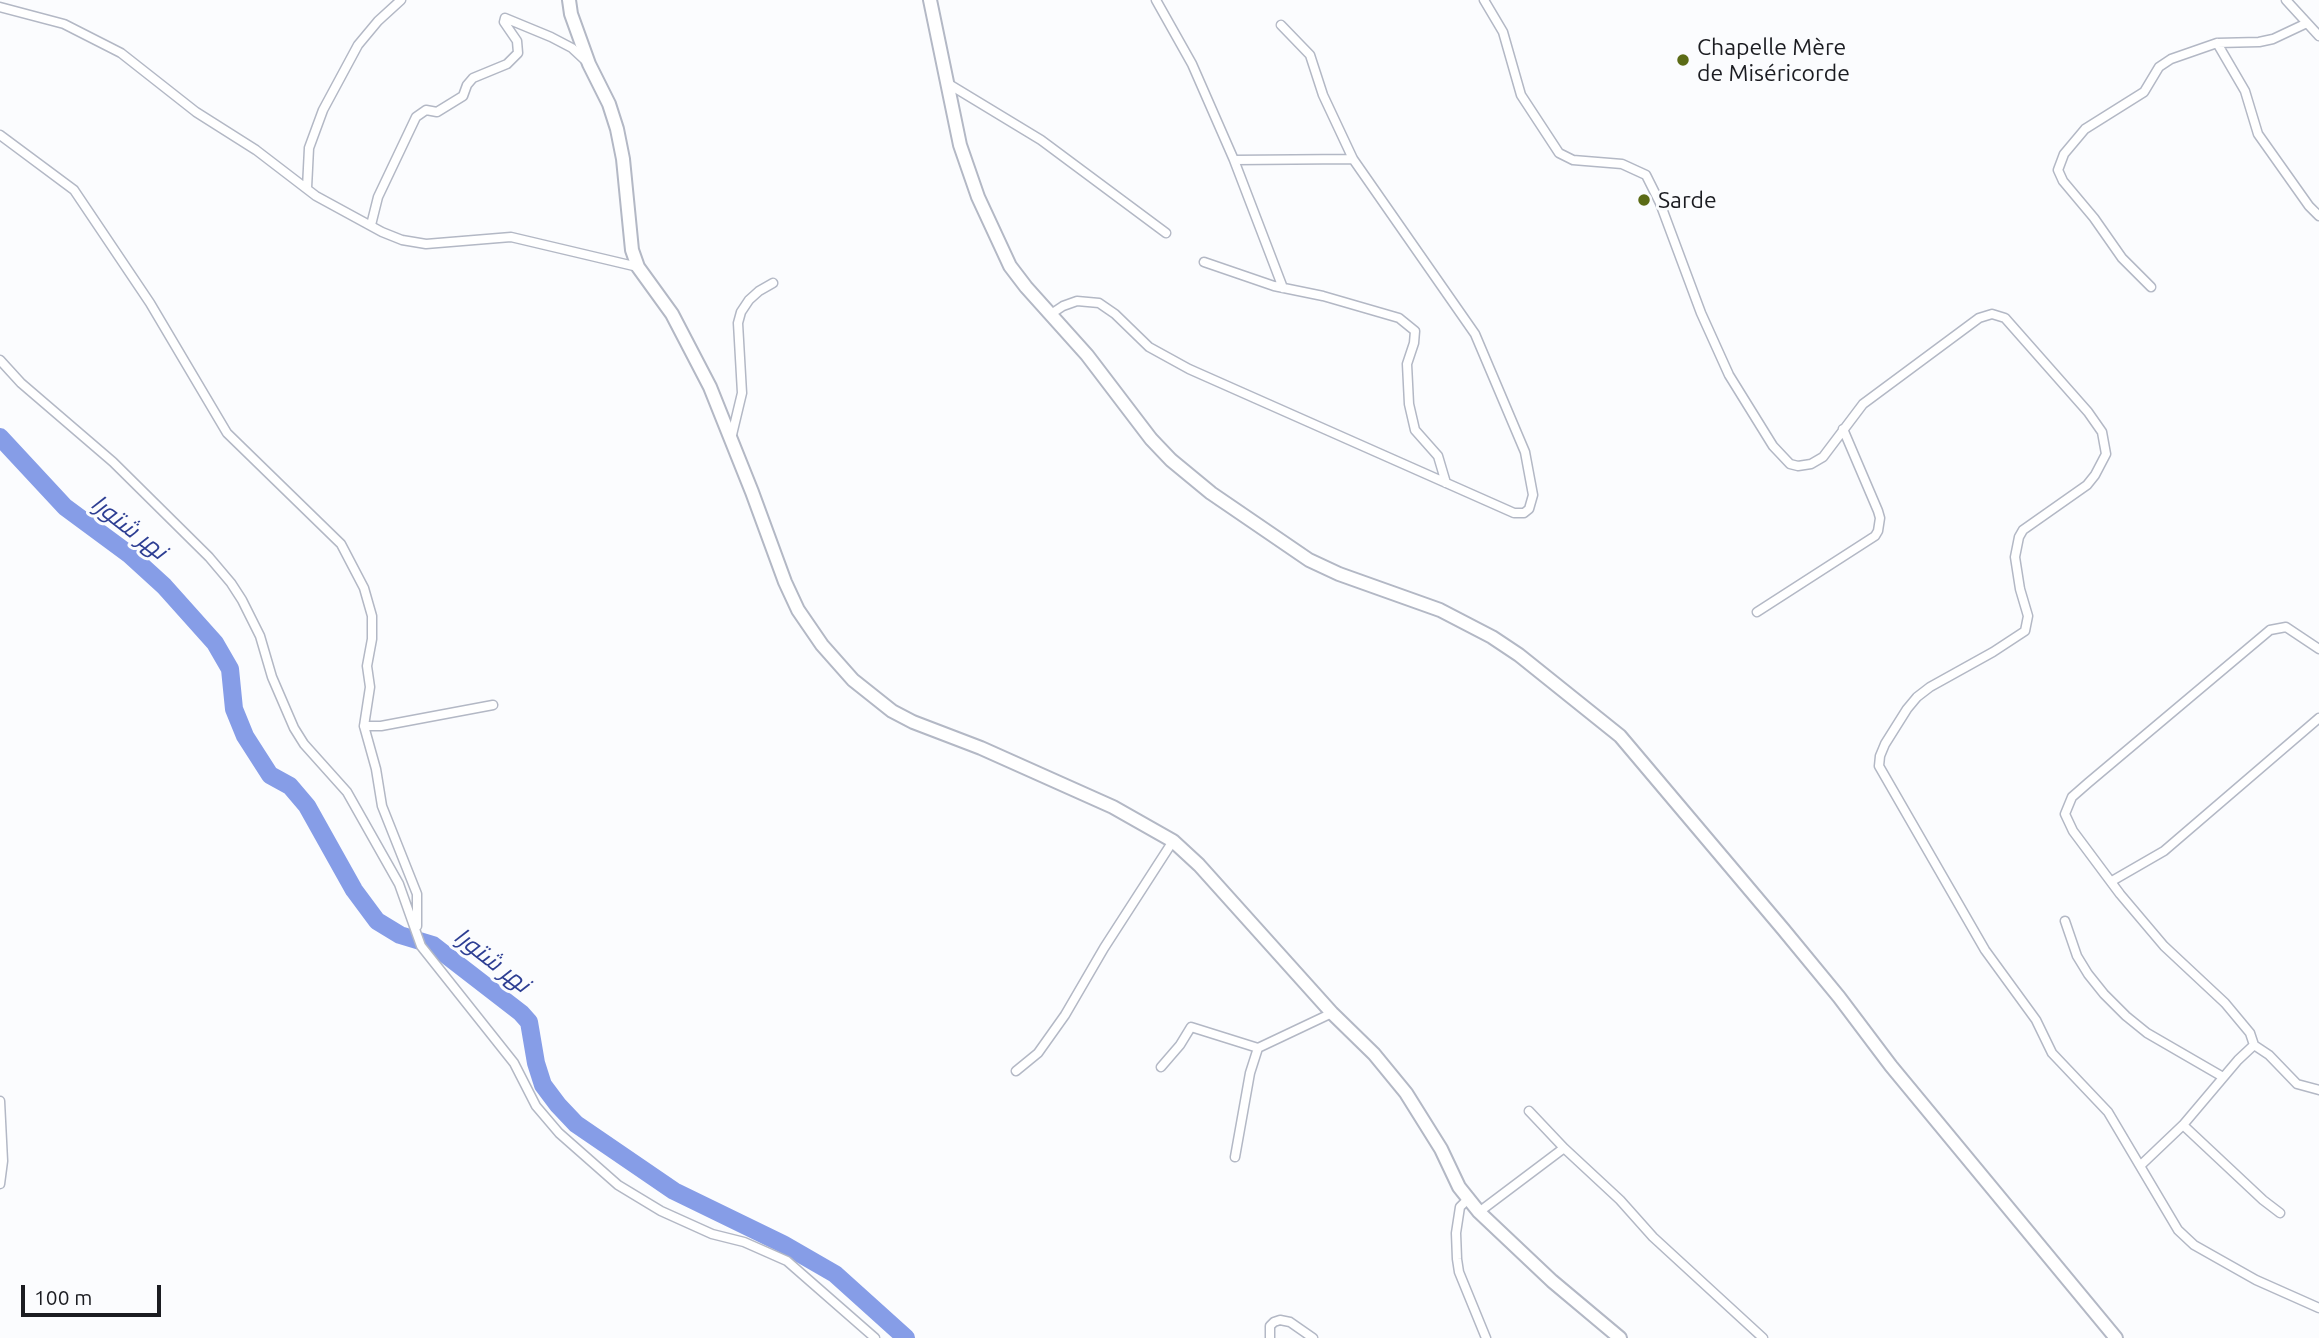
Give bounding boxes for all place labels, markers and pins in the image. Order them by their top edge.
place label: Chapelle Mère de Miséricorde [1697,33,1850,87]
marker: Chapelle Mère de Miséricorde [1675,52,1691,68]
place label: Sarde [1658,186,1717,214]
marker: Sarde [1636,192,1652,208]

